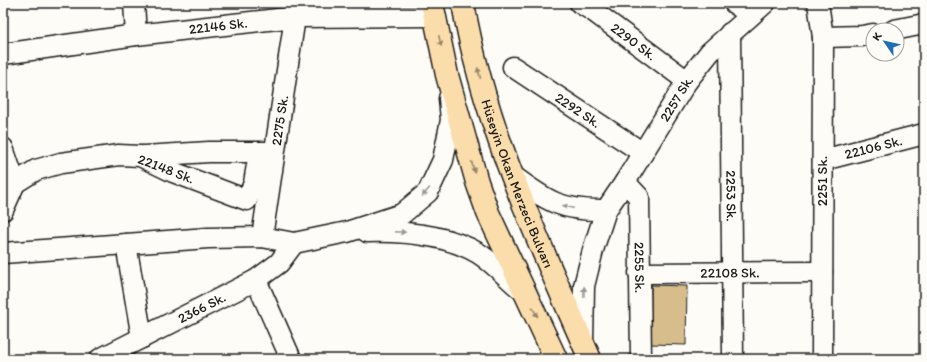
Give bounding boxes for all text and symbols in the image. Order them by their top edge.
street label: 22146 Sk. [188,14,248,37]
street label: 2290 Sk. [608,19,660,64]
north arrow [865,22,905,62]
text: K [870,29,885,43]
one-way arrow [437,35,443,47]
one-way arrow [476,67,482,79]
street label: 2257 Sk. [656,72,697,125]
street label: 2292 Sk. [552,89,604,131]
street label: 2275 Sk. [267,94,292,147]
street label: Hüseyin Okan Merzeci Bulvarı [478,97,558,271]
street label: 22106 Sk. [843,131,904,163]
street label: 22148 Sk. [135,150,197,188]
street label: 2251 Sk. [814,156,831,206]
one-way arrow [470,161,476,173]
street label: 2253 Sk. [723,170,740,222]
one-way arrow [421,187,430,197]
one-way arrow [562,204,574,210]
one-way arrow [394,228,406,235]
street label: 2255 Sk. [631,242,649,293]
street label: 22108 Sk. [700,264,760,281]
one-way arrow [581,285,587,298]
street label: 2366 Sk. [175,288,229,327]
one-way arrow [531,306,538,318]

